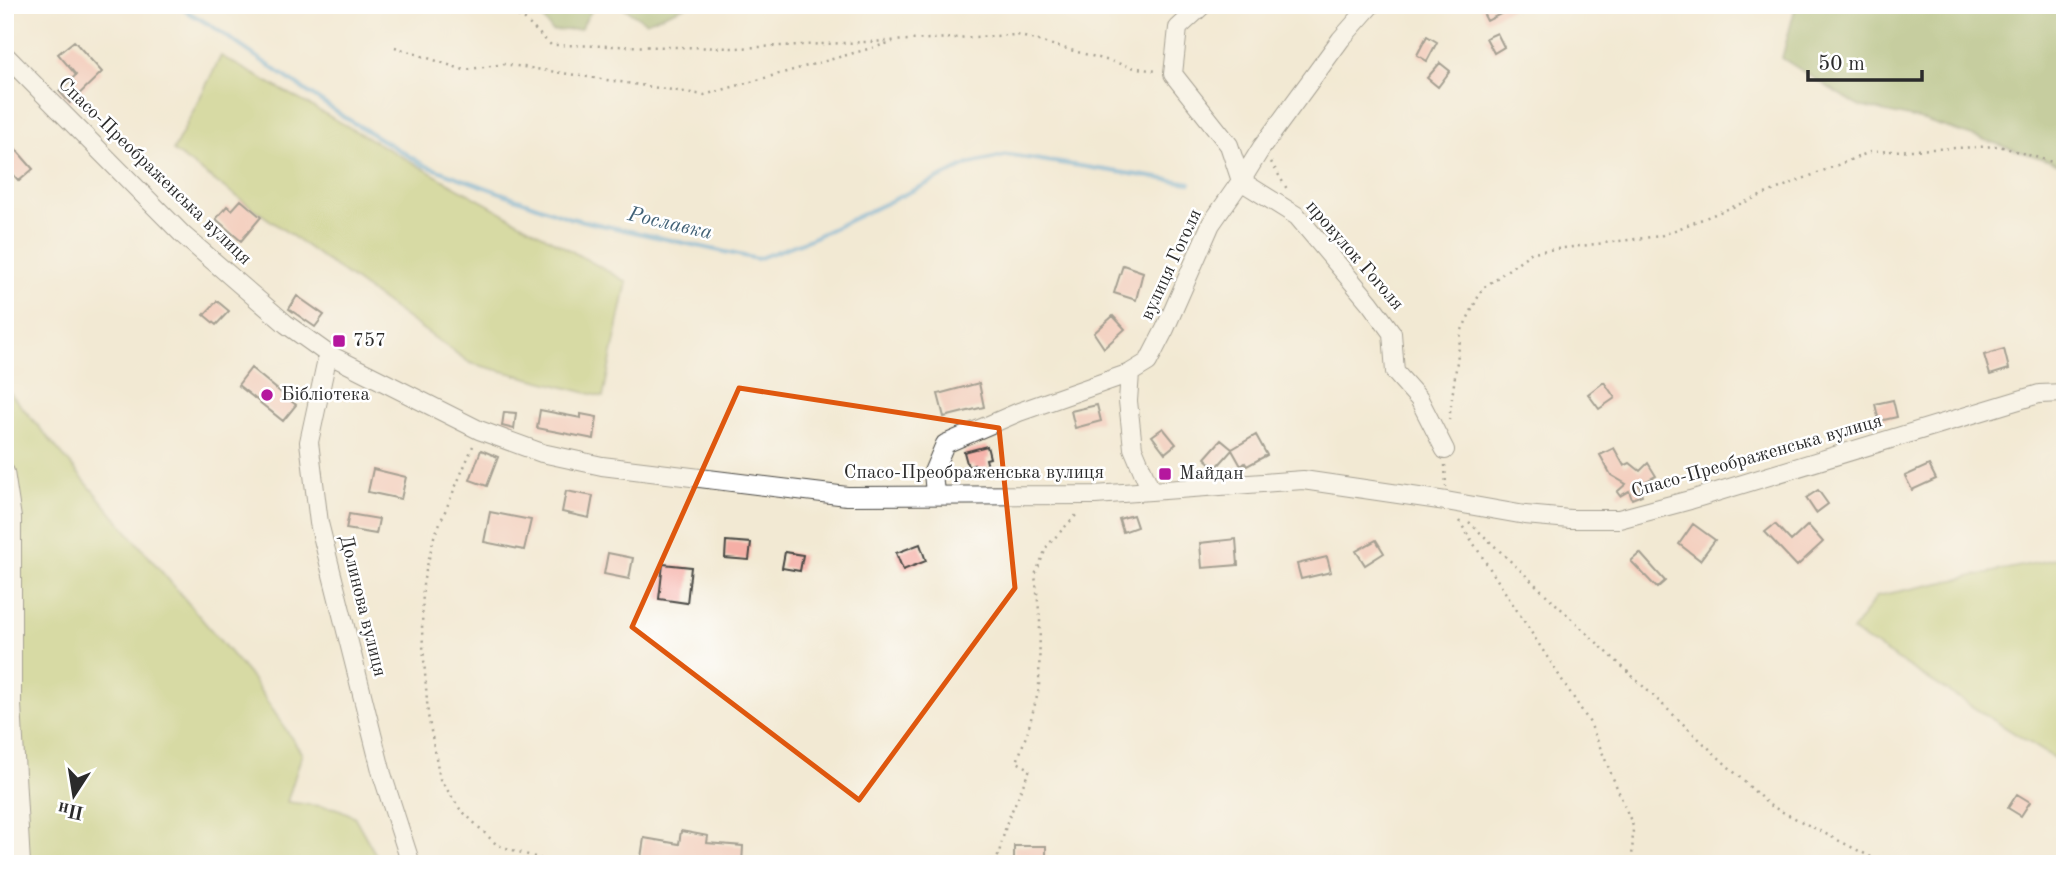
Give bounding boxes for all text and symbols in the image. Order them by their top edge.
scale bar [1808,38,1921,82]
text: 50 m [1818,54,1865,75]
street label: Спасо-Преображенська вулиця [54,75,254,269]
street label: провулок Гоголя [1301,198,1407,314]
water label: Рославка [625,204,714,244]
street label: вулиця Гоголя [1138,206,1206,323]
place label: 757 [353,332,386,351]
marker: 757 [331,333,347,349]
place label: Бібліотека [281,386,370,405]
marker: Бібліотека [259,387,275,403]
street label: Спасо-Преображенська вулиця [1629,412,1885,502]
street label: Спасо-Преображенська вулиця [844,464,1104,483]
place label: Майдан [1179,465,1244,484]
marker: Майдан [1157,466,1173,482]
street label: Долинова вулиця [335,533,389,679]
north arrow [38,760,108,830]
text: Пн [56,797,86,821]

